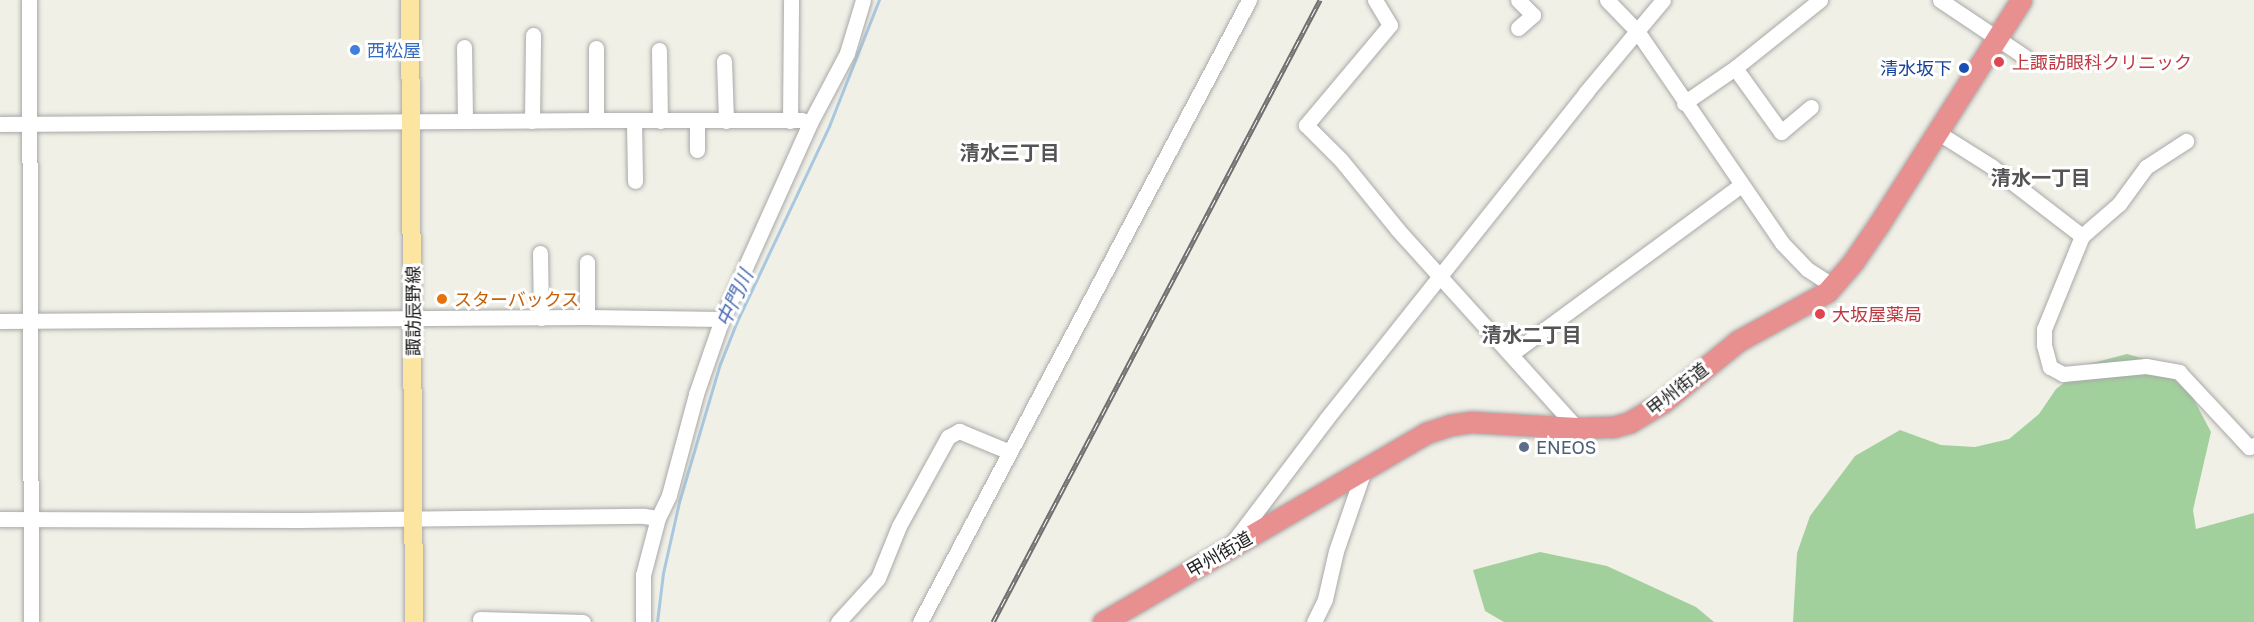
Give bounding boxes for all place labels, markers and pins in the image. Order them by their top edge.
place label: 西松屋 [367,39,421,61]
marker: 西松屋 [348,43,362,57]
place label: 上諏訪眼科クリニック [2012,51,2192,73]
marker: 上諏訪眼科クリニック [1990,53,2008,71]
place label: 清水坂下 [1880,57,1952,79]
marker: 清水坂下 [1957,61,1971,75]
place label: スターバックス [454,288,580,310]
marker: スターバックス [435,292,449,306]
place label: 大坂屋薬局 [1832,303,1922,325]
marker: 大坂屋薬局 [1813,307,1827,321]
place label: ENEOS [1536,436,1596,458]
marker: ENEOS [1517,440,1531,454]

